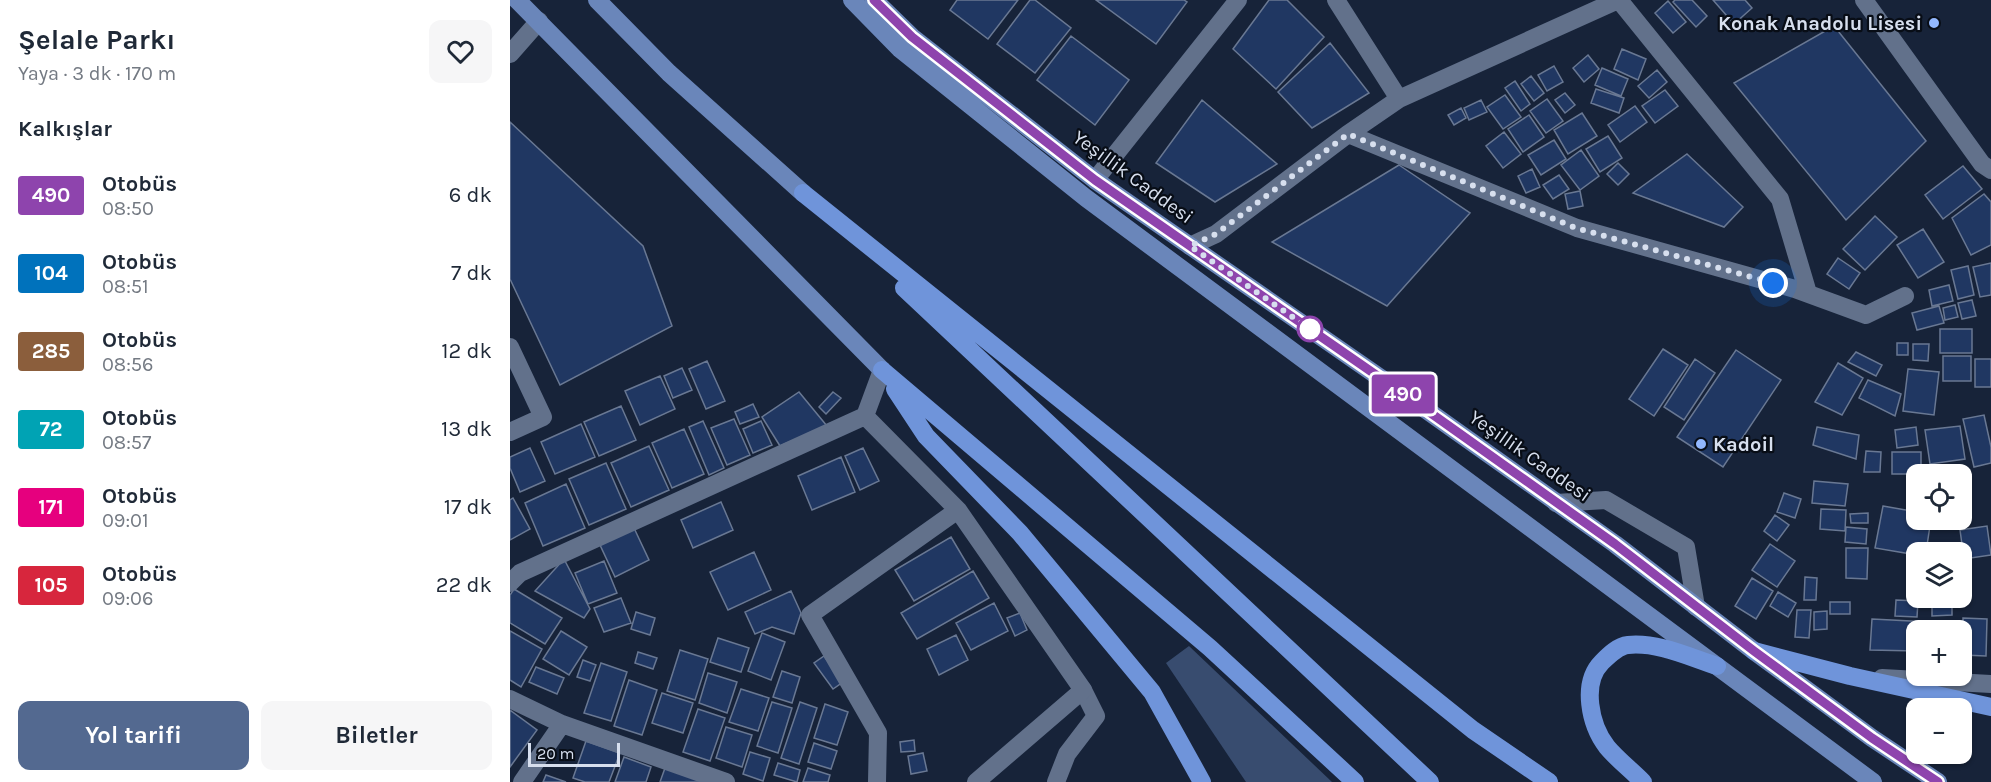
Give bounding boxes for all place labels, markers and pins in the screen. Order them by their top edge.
place label: Konak Anadolu Lisesi [1718,12,1922,35]
marker: Konak Anadolu Lisesi [1927,16,1941,30]
unlabelled marker [1297,316,1323,342]
place label: Kadoil [1713,433,1774,456]
marker: Kadoil [1694,437,1708,451]

